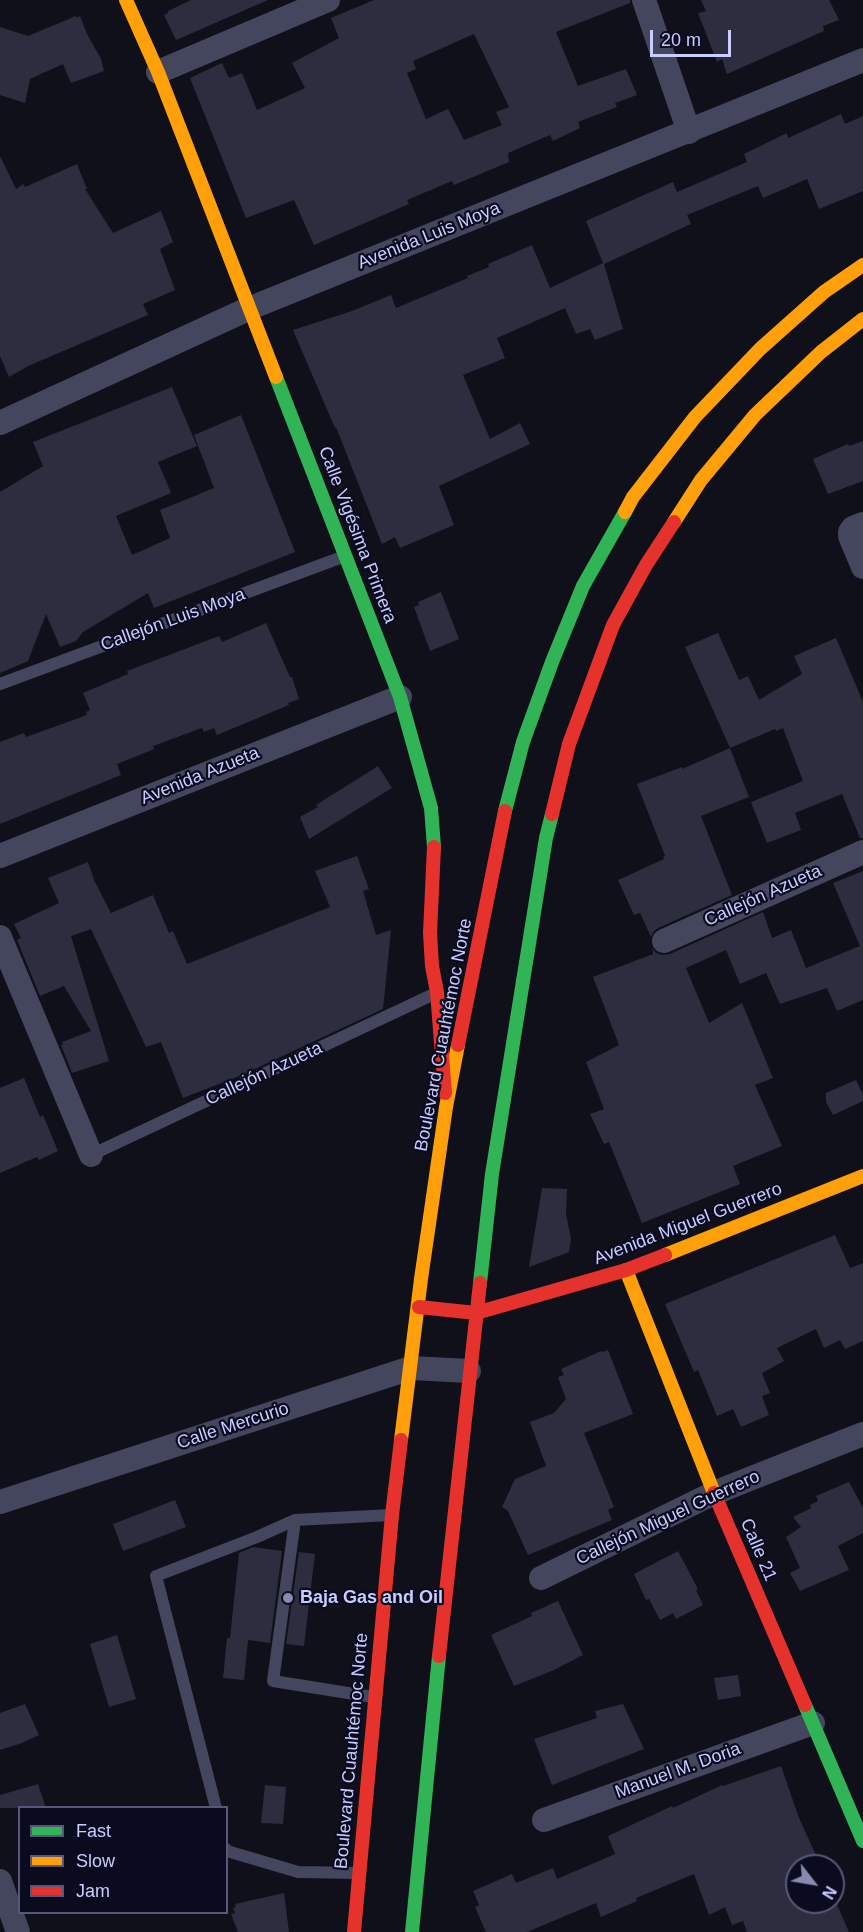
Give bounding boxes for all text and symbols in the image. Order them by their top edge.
scale bar [653,18,734,56]
text: 20 m [661,30,701,50]
street label: Avenida Luis Moya [355,198,503,274]
street label: Calle Vigésima Primera [313,443,401,627]
street label: Callejón Luis Moya [98,584,248,656]
street label: Avenida Azueta [138,742,262,810]
street label: Callejón Azueta [701,860,825,932]
street label: Boulevard Cuauhtémoc Norte [411,917,477,1153]
street label: Callejón Azueta [202,1038,326,1110]
street label: Avenida Miguel Guerrero [591,1178,785,1270]
street label: Calle Mercurio [174,1398,292,1454]
street label: Callejón Miguel Guerrero [573,1466,763,1570]
street label: Calle 21 [735,1515,781,1585]
place label: Baja Gas and Oil [300,1587,443,1609]
marker: Baja Gas and Oil [281,1591,295,1605]
street label: Boulevard Cuauhtémoc Norte [331,1632,373,1870]
street label: Manuel M. Doria [612,1738,744,1804]
legend [18,1806,228,1914]
text: Fast [76,1821,111,1841]
text: Slow [76,1851,115,1871]
north arrow [785,1854,845,1914]
text: Jam [76,1881,110,1901]
text: N [819,1883,839,1902]

